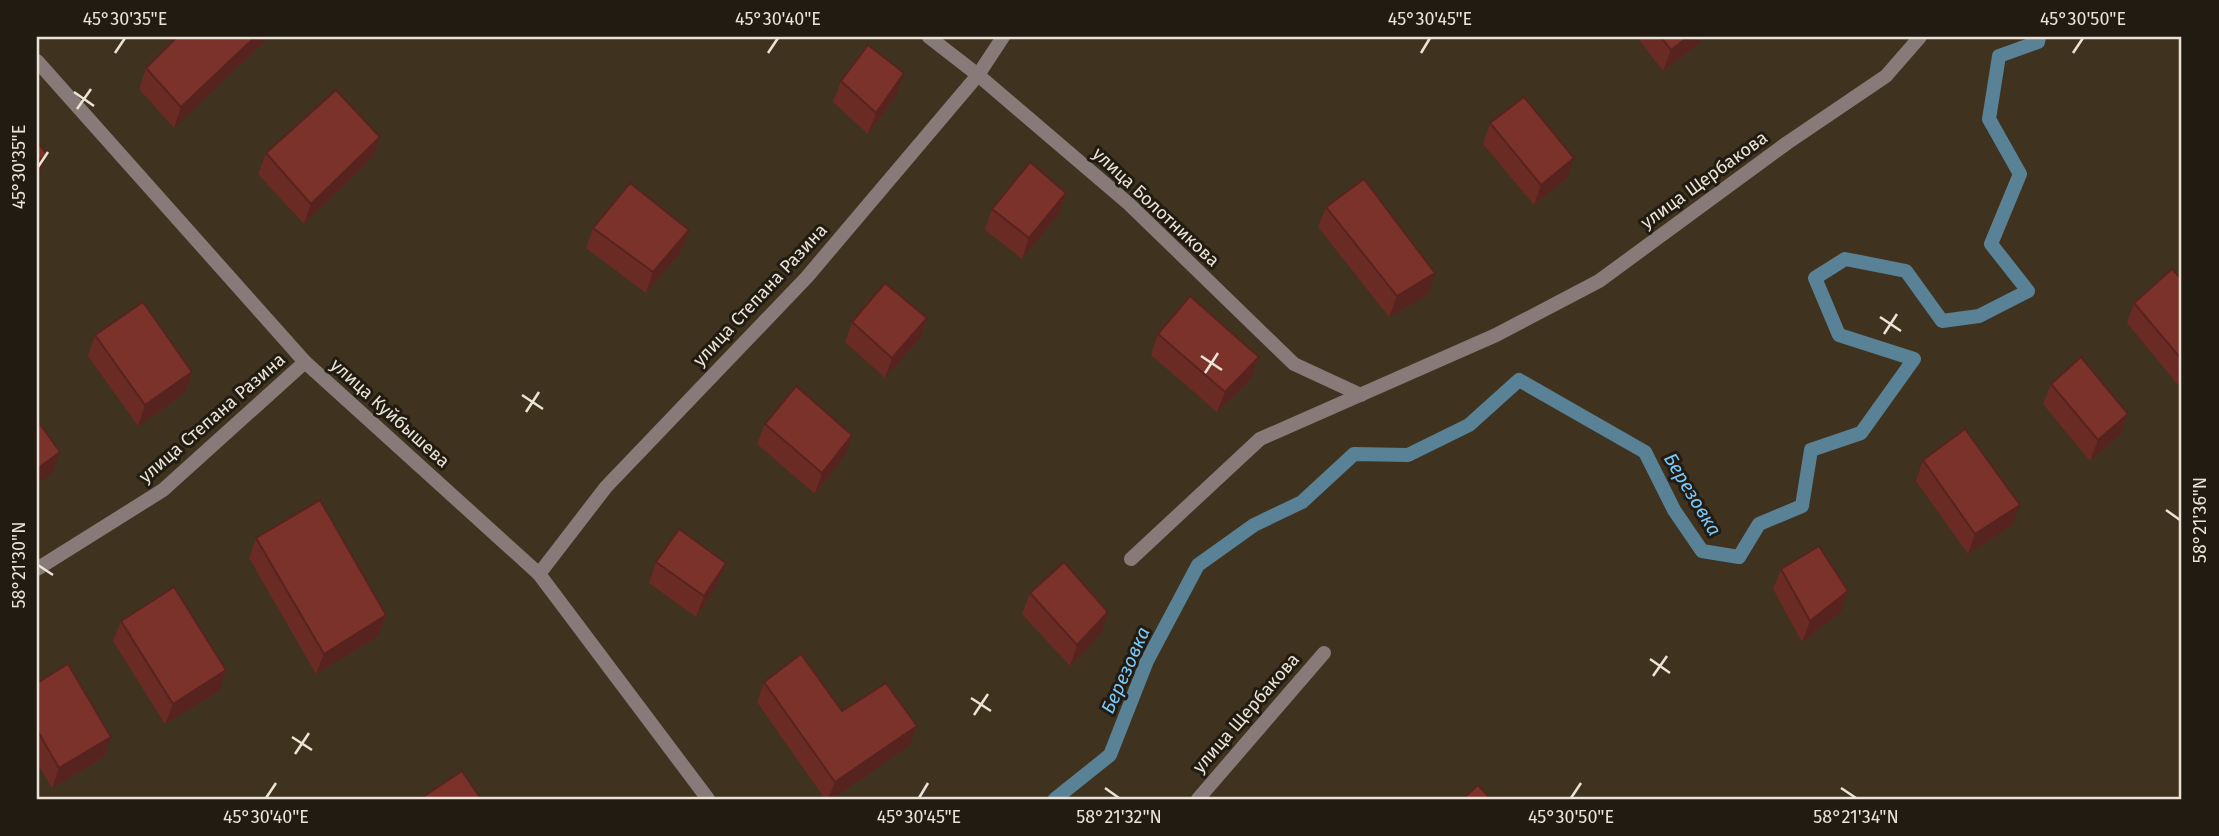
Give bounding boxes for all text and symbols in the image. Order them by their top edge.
text: 45°30'35"E [83,8,167,30]
text: 45°30'40"E [735,8,821,30]
text: 45°30'45"E [1388,8,1472,30]
text: 45°30'50"E [2040,8,2126,30]
text: 45°30'35"E [8,125,30,209]
street label: улица Щербакова [1636,127,1772,233]
street label: улица Болотникова [1088,143,1224,271]
street label: улица Степана Разина [688,219,832,371]
street label: улица Степана Разина [134,348,290,488]
street label: улица Куйбышева [326,354,454,472]
water label: Березовка [1659,449,1726,540]
text: 58°21'36"N [2189,477,2211,563]
text: 58°21'30"N [8,522,30,608]
water label: Березовка [1096,623,1155,717]
street label: улица Щербакова [1188,649,1304,777]
text: 45°30'40"E [223,806,309,828]
text: 45°30'45"E [877,806,961,828]
text: 58°21'32"N [1076,806,1162,828]
text: 45°30'50"E [1528,806,1614,828]
text: 58°21'34"N [1813,806,1899,828]

